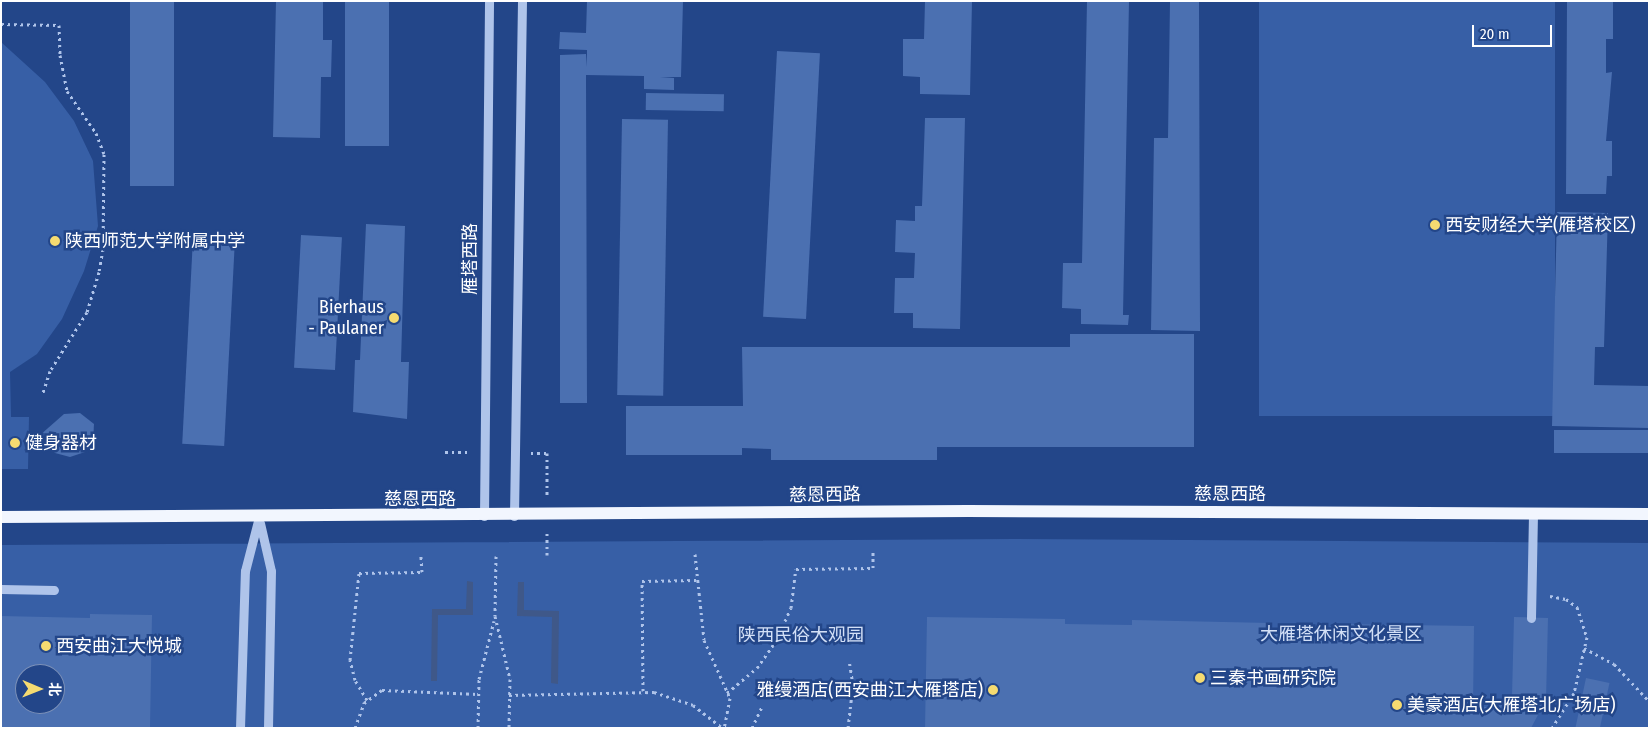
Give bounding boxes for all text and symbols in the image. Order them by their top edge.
scale bar [1475,15,1555,47]
text: 20 m [1480,25,1510,43]
place label: 西安财经大学(雁塔校区) [1445,214,1636,236]
marker: 西安财经大学(雁塔校区) [1429,219,1441,231]
street label: 雁塔西路 [459,223,481,295]
place label: 陕西师范大学附属中学 [65,230,245,252]
marker: 陕西师范大学附属中学 [49,235,61,247]
place label: Bierhaus - Paulaner [308,297,384,340]
marker: Bierhaus - Paulaner [388,312,400,324]
place label: 健身器材 [25,432,97,454]
marker: 健身器材 [9,437,21,449]
street label: 慈恩西路 [1194,483,1266,505]
street label: 慈恩西路 [789,484,861,506]
street label: 慈恩西路 [384,488,456,510]
park label: 大雁塔休闲文化景区 [1260,623,1422,645]
park label: 陕西民俗大观园 [738,624,864,646]
place label: 西安曲江大悦城 [56,635,182,657]
marker: 西安曲江大悦城 [40,640,52,652]
north arrow [15,664,65,714]
place label: 三秦书画研究院 [1210,667,1336,689]
marker: 三秦书画研究院 [1194,672,1206,684]
place label: 雅缦酒店(西安曲江大雁塔店) [756,679,983,701]
text: 北 [46,682,63,696]
marker: 雅缦酒店(西安曲江大雁塔店) [987,684,999,696]
place label: 美豪酒店(大雁塔北广场店) [1407,694,1616,716]
marker: 美豪酒店(大雁塔北广场店) [1391,699,1403,711]

